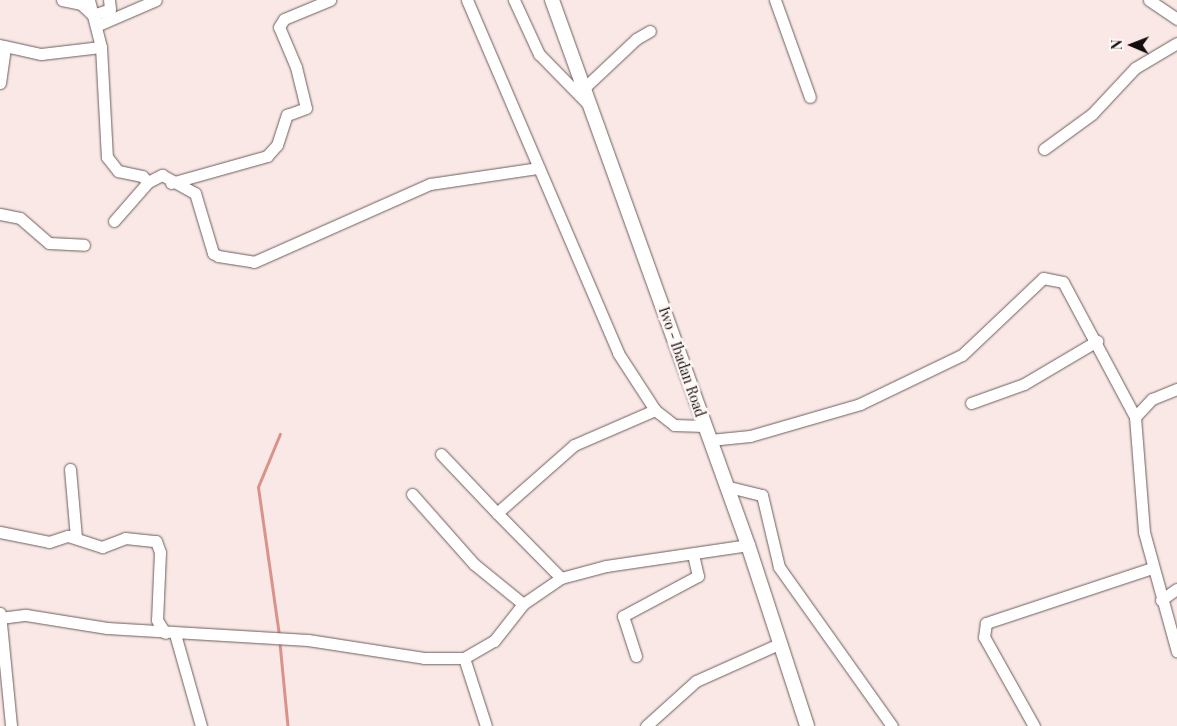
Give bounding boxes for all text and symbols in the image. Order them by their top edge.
north arrow [1107,20,1157,70]
text: N [1107,40,1126,50]
street label: Iwo - Ibadan Road [655,305,709,419]

